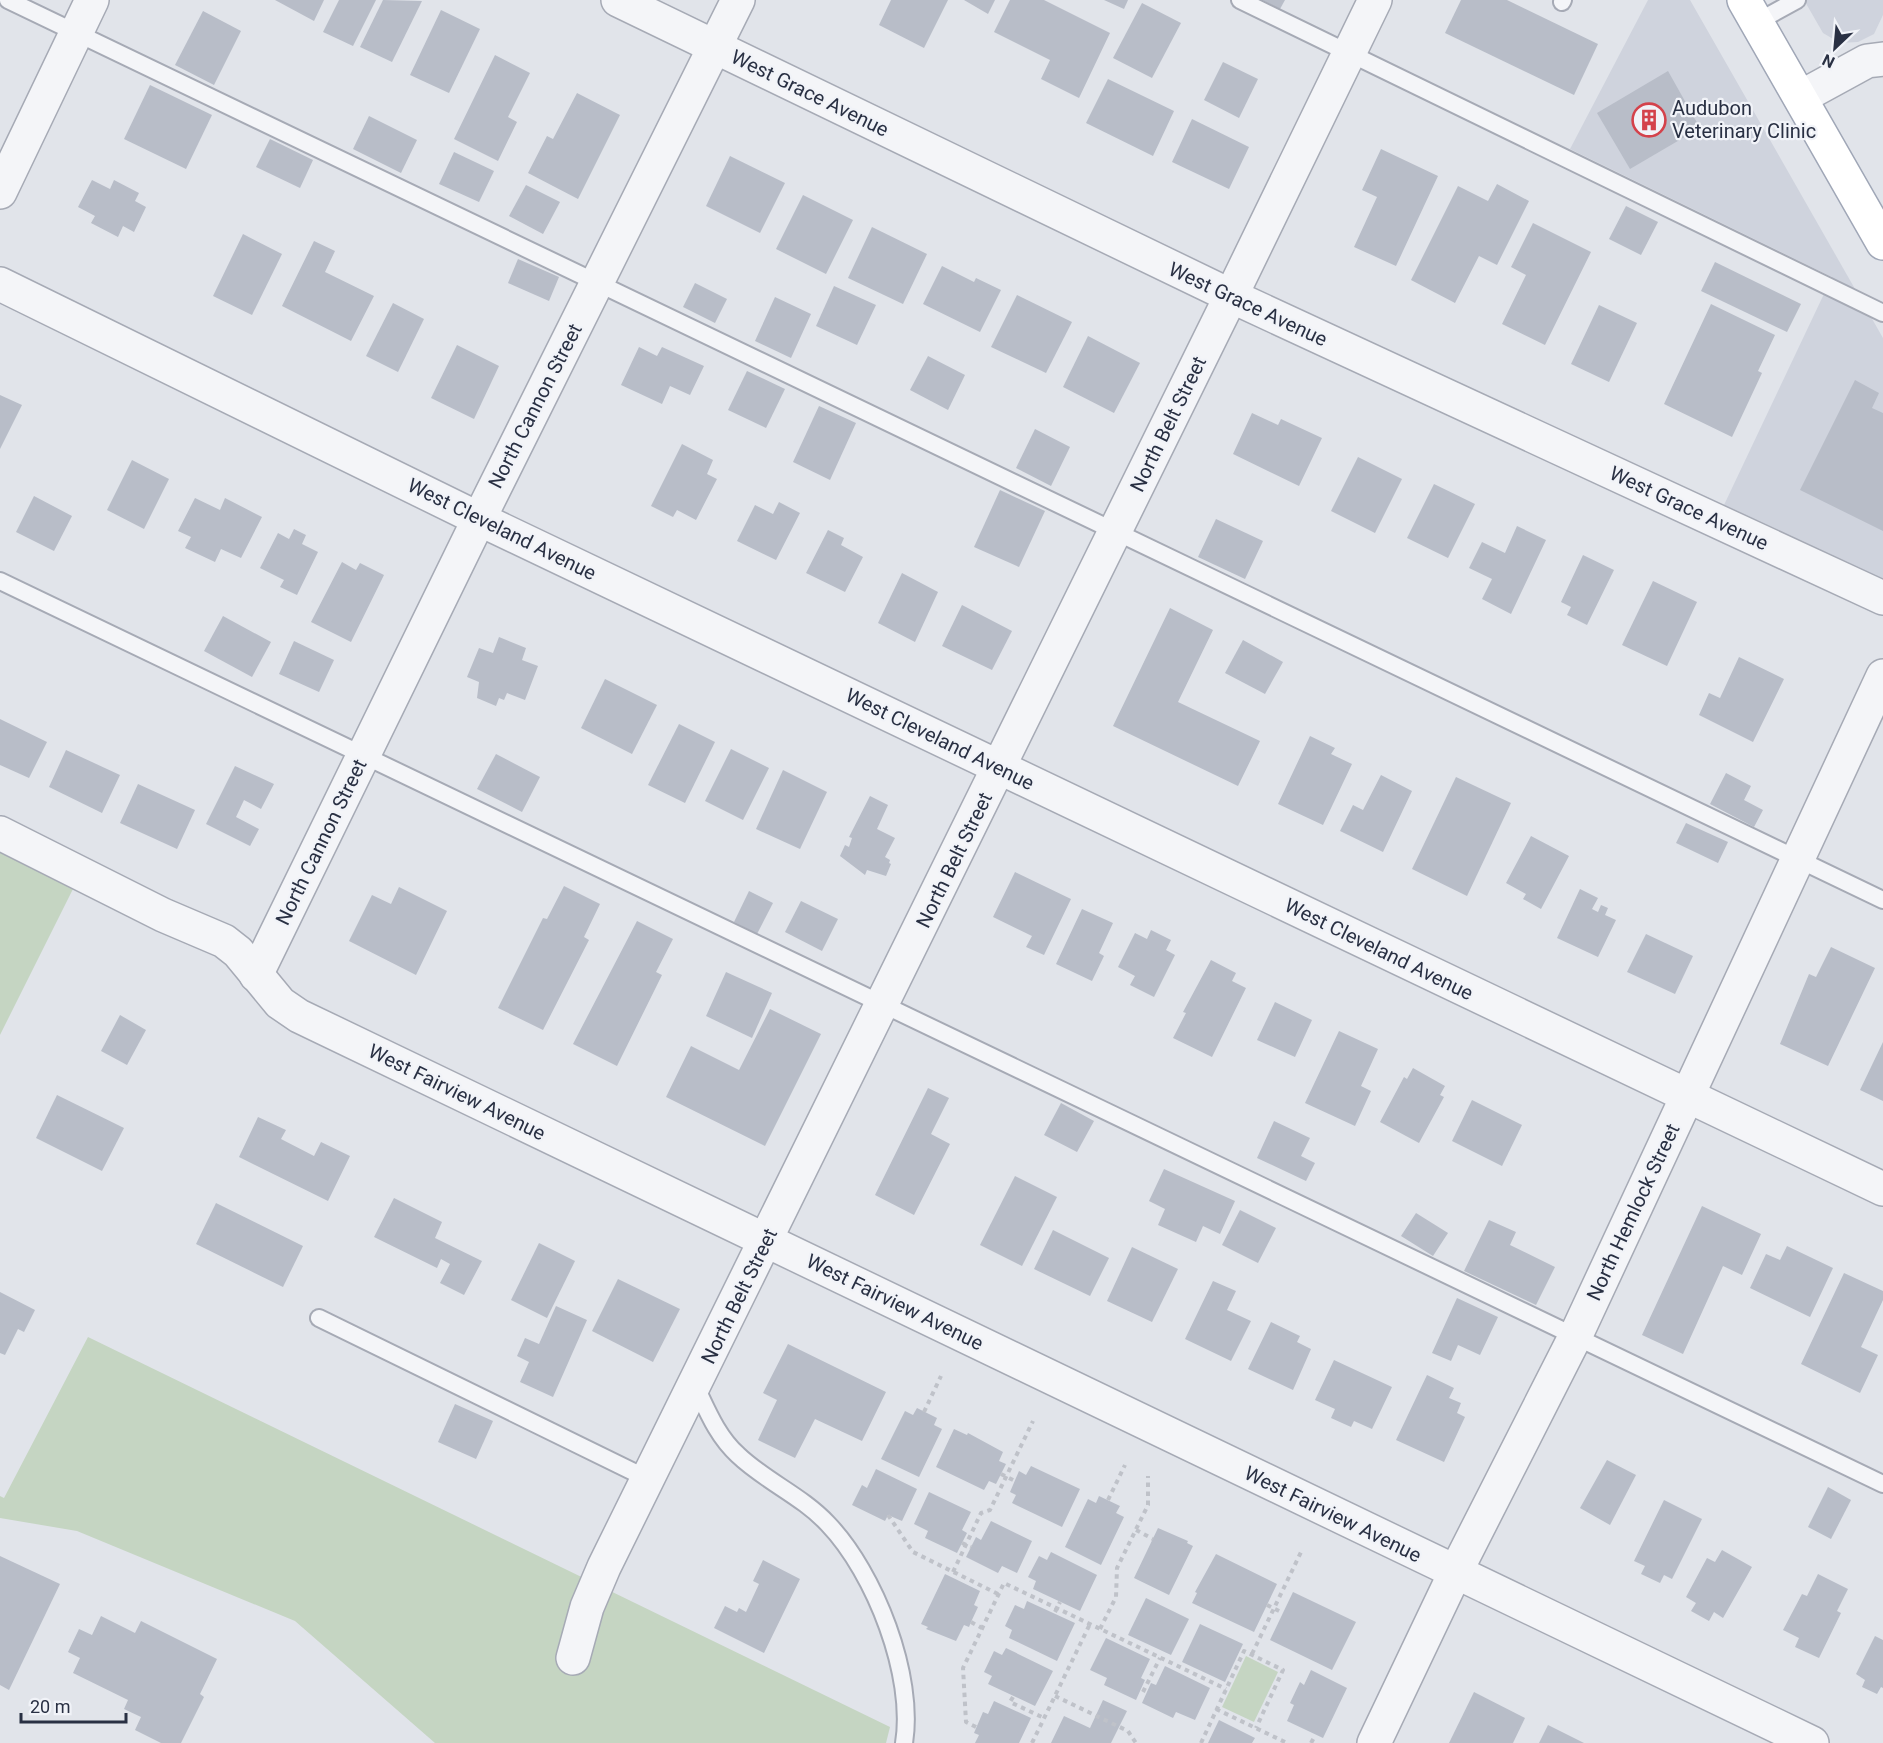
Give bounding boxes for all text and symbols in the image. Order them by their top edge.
north arrow [1805,18,1865,78]
street label: West Grace Avenue [727,44,893,142]
text: N [1819,50,1838,72]
place label: Audubon Veterinary Clinic [1672,96,1816,143]
building icon: Audubon Veterinary Clinic [1631,102,1667,138]
street label: West Grace Avenue [1165,257,1331,351]
street label: North Cannon Street [483,320,587,492]
street label: North Belt Street [1125,352,1211,496]
street label: West Grace Avenue [1606,461,1772,555]
street label: West Cleveland Avenue [404,473,600,585]
street label: West Cleveland Avenue [842,683,1038,795]
street label: North Cannon Street [270,755,372,929]
street label: North Belt Street [911,788,997,932]
street label: West Cleveland Avenue [1281,893,1477,1005]
street label: West Fairview Avenue [365,1039,549,1145]
street label: North Hemlock Street [1581,1120,1685,1304]
street label: North Belt Street [696,1224,782,1368]
street label: West Fairview Avenue [803,1249,987,1355]
street label: West Fairview Avenue [1241,1461,1425,1567]
scale bar [21,1686,126,1724]
text: 20 m [30,1696,70,1717]

